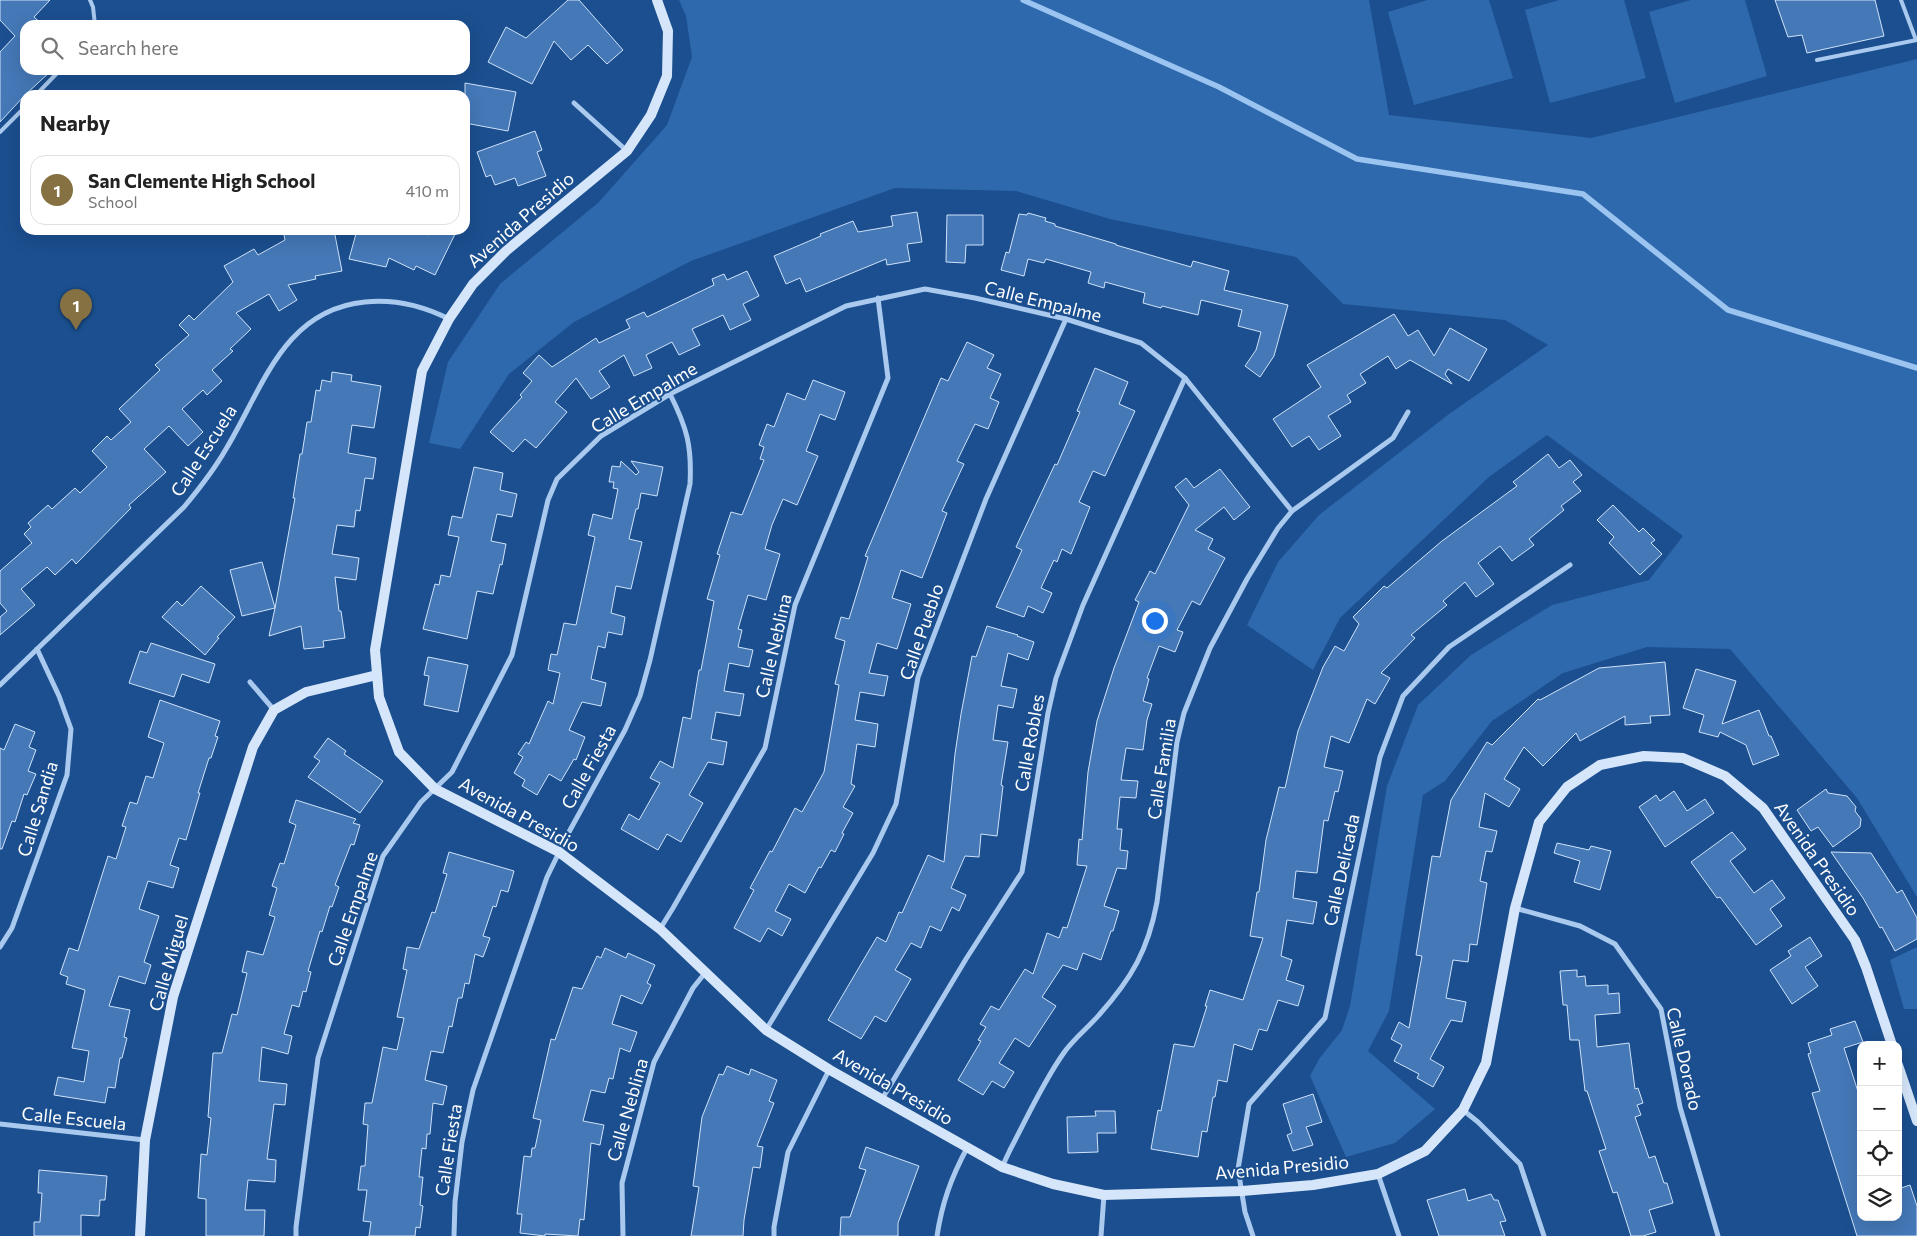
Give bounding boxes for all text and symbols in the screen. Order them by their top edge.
search box [20,20,470,75]
icon: search [38,34,66,62]
text: Search here [78,36,178,59]
text: Nearby [40,110,110,135]
street label: Avenida Presidio [462,167,578,272]
text: San Clemente High School [88,169,315,192]
text: 1 [53,181,61,200]
text: 410 m [406,181,449,200]
text: School [88,192,138,211]
street label: Calle Empalme [982,276,1104,326]
pin: 1 [60,289,92,330]
street label: Calle Empalme [586,357,701,437]
street label: Calle Escuela [165,400,241,501]
street label: Calle Pueblo [894,581,948,683]
street label: Calle Neblina [750,591,796,700]
your location [1142,608,1168,634]
street label: Calle Robles [1010,692,1048,793]
street label: Calle Familia [1142,717,1180,821]
street label: Calle Fiesta [556,720,620,813]
street label: Calle Sandia [12,758,62,859]
street label: Avenida Presidio [455,772,584,856]
street label: Avenida Presidio [1770,797,1865,920]
street label: Calle Delicada [1318,812,1364,928]
street label: Calle Empalme [322,848,382,969]
street label: Calle Miguel [144,912,192,1014]
street label: Calle Dorado [1662,1005,1708,1113]
map controls [1857,1041,1902,1221]
button: + [1857,1041,1902,1086]
street label: Avenida Presidio [830,1043,957,1129]
street label: Calle Neblina [602,1056,652,1164]
button: − [1857,1086,1902,1131]
street label: Calle Escuela [21,1102,128,1134]
street label: Calle Fiesta [430,1102,466,1198]
button: locate [1857,1131,1902,1176]
street label: Avenida Presidio [1214,1150,1350,1184]
button: layers [1857,1176,1902,1221]

